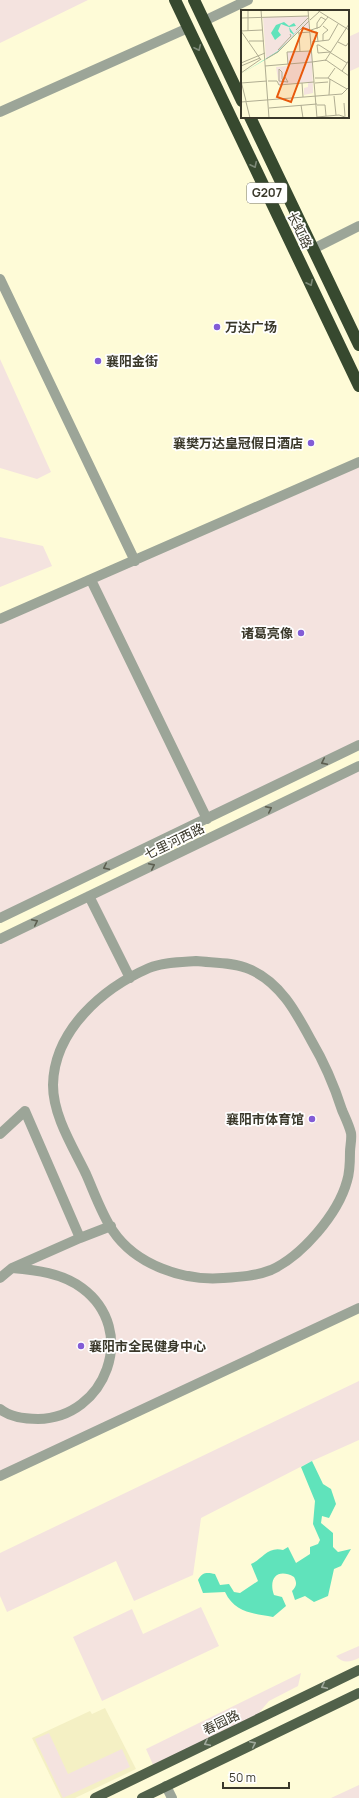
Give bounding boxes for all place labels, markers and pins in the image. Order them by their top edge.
place label: 万达广场 [225,318,277,336]
marker: 万达广场 [212,322,222,332]
place label: 襄阳金街 [106,352,158,370]
marker: 襄阳金街 [93,356,103,366]
place label: 襄樊万达皇冠假日酒店 [173,434,303,452]
marker: 襄樊万达皇冠假日酒店 [306,438,316,448]
place label: 诸葛亮像 [241,624,293,642]
marker: 诸葛亮像 [296,628,306,638]
place label: 襄阳市体育馆 [226,1110,304,1128]
marker: 襄阳市体育馆 [307,1114,317,1124]
place label: 襄阳市全民健身中心 [89,1337,206,1355]
marker: 襄阳市全民健身中心 [76,1341,86,1351]

